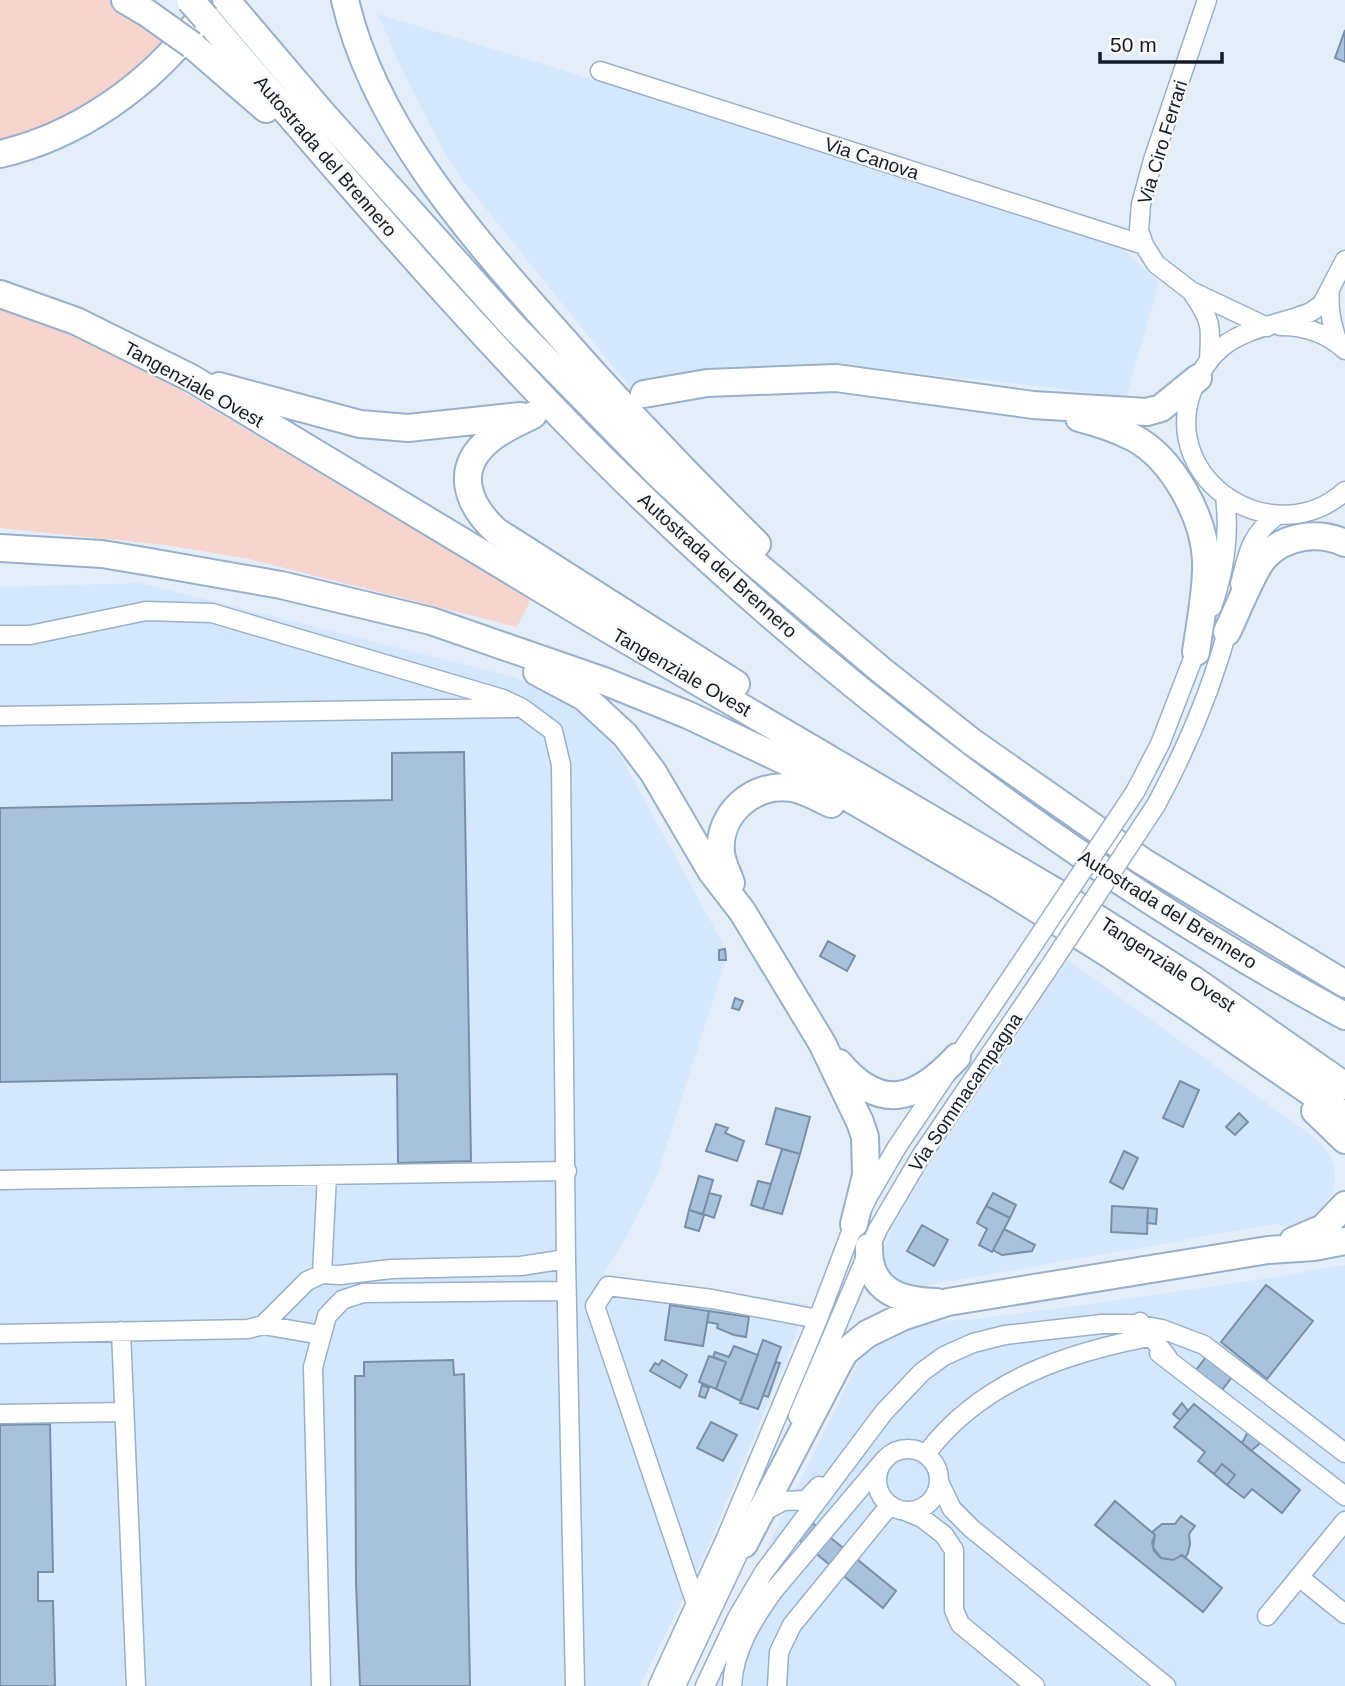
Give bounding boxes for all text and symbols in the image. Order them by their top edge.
scale bar [1100,21,1222,65]
text: 50 m [1110,33,1157,56]
street label: Autostrada del Brennero [250,72,401,241]
street label: Via Ciro Ferrari [1134,78,1191,207]
street label: Via Canova [822,133,922,184]
street label: Tangenziale Ovest [120,337,268,432]
street label: Autostrada del Brennero [634,489,801,642]
street label: Tangenziale Ovest [609,624,755,721]
street label: Autostrada del Brennero [1075,846,1261,973]
street label: Tangenziale Ovest [1096,913,1240,1016]
street label: Via Sommacampagna [905,1009,1027,1175]

